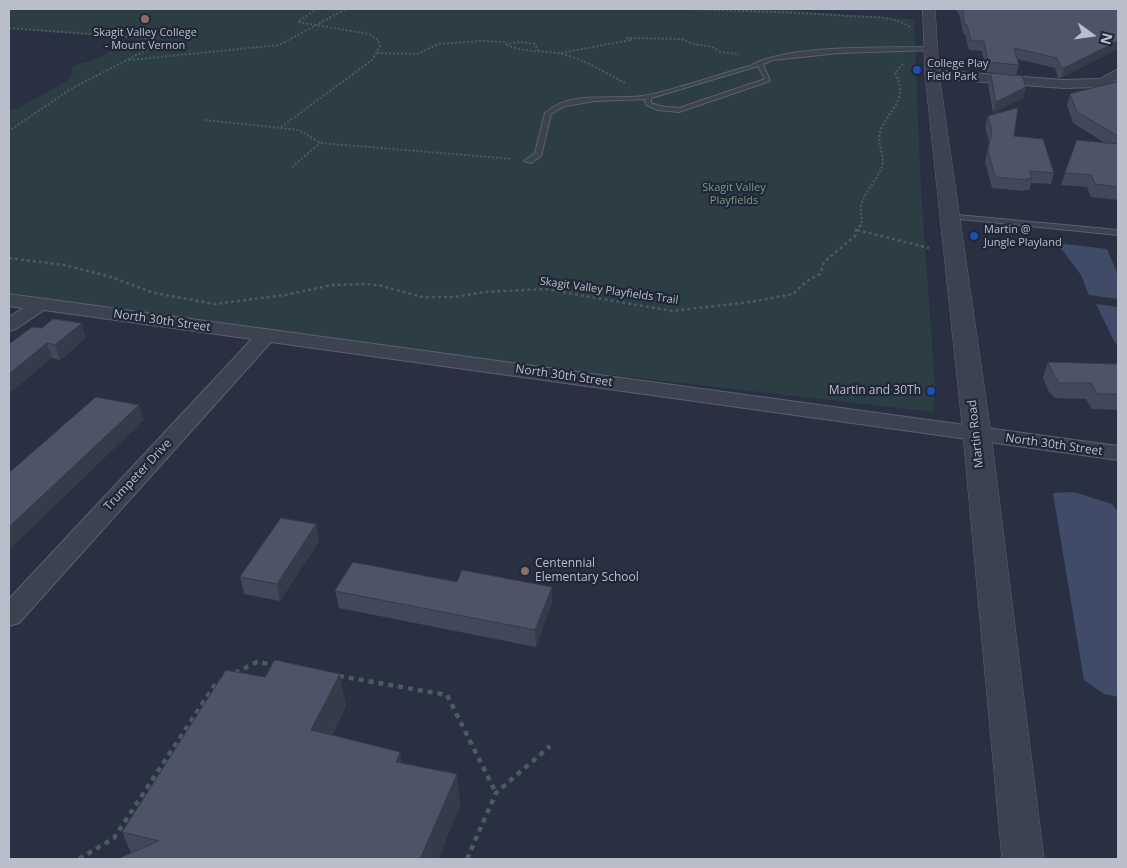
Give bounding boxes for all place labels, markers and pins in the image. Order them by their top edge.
marker: Skagit Valley College - Mount Vernon [139,13,151,25]
place label: Skagit Valley College - Mount Vernon [93,26,197,52]
place label: College Play Field Park [927,57,988,83]
marker: College Play Field Park [911,64,923,76]
place label: Martin @ Jungle Playland [984,223,1062,249]
marker: Martin @ Jungle Playland [968,230,980,242]
place label: Martin and 30Th [829,384,921,398]
marker: Martin and 30Th [925,385,937,397]
place label: Centennial Elementary School [535,557,639,585]
marker: Centennial Elementary School [519,565,531,577]

